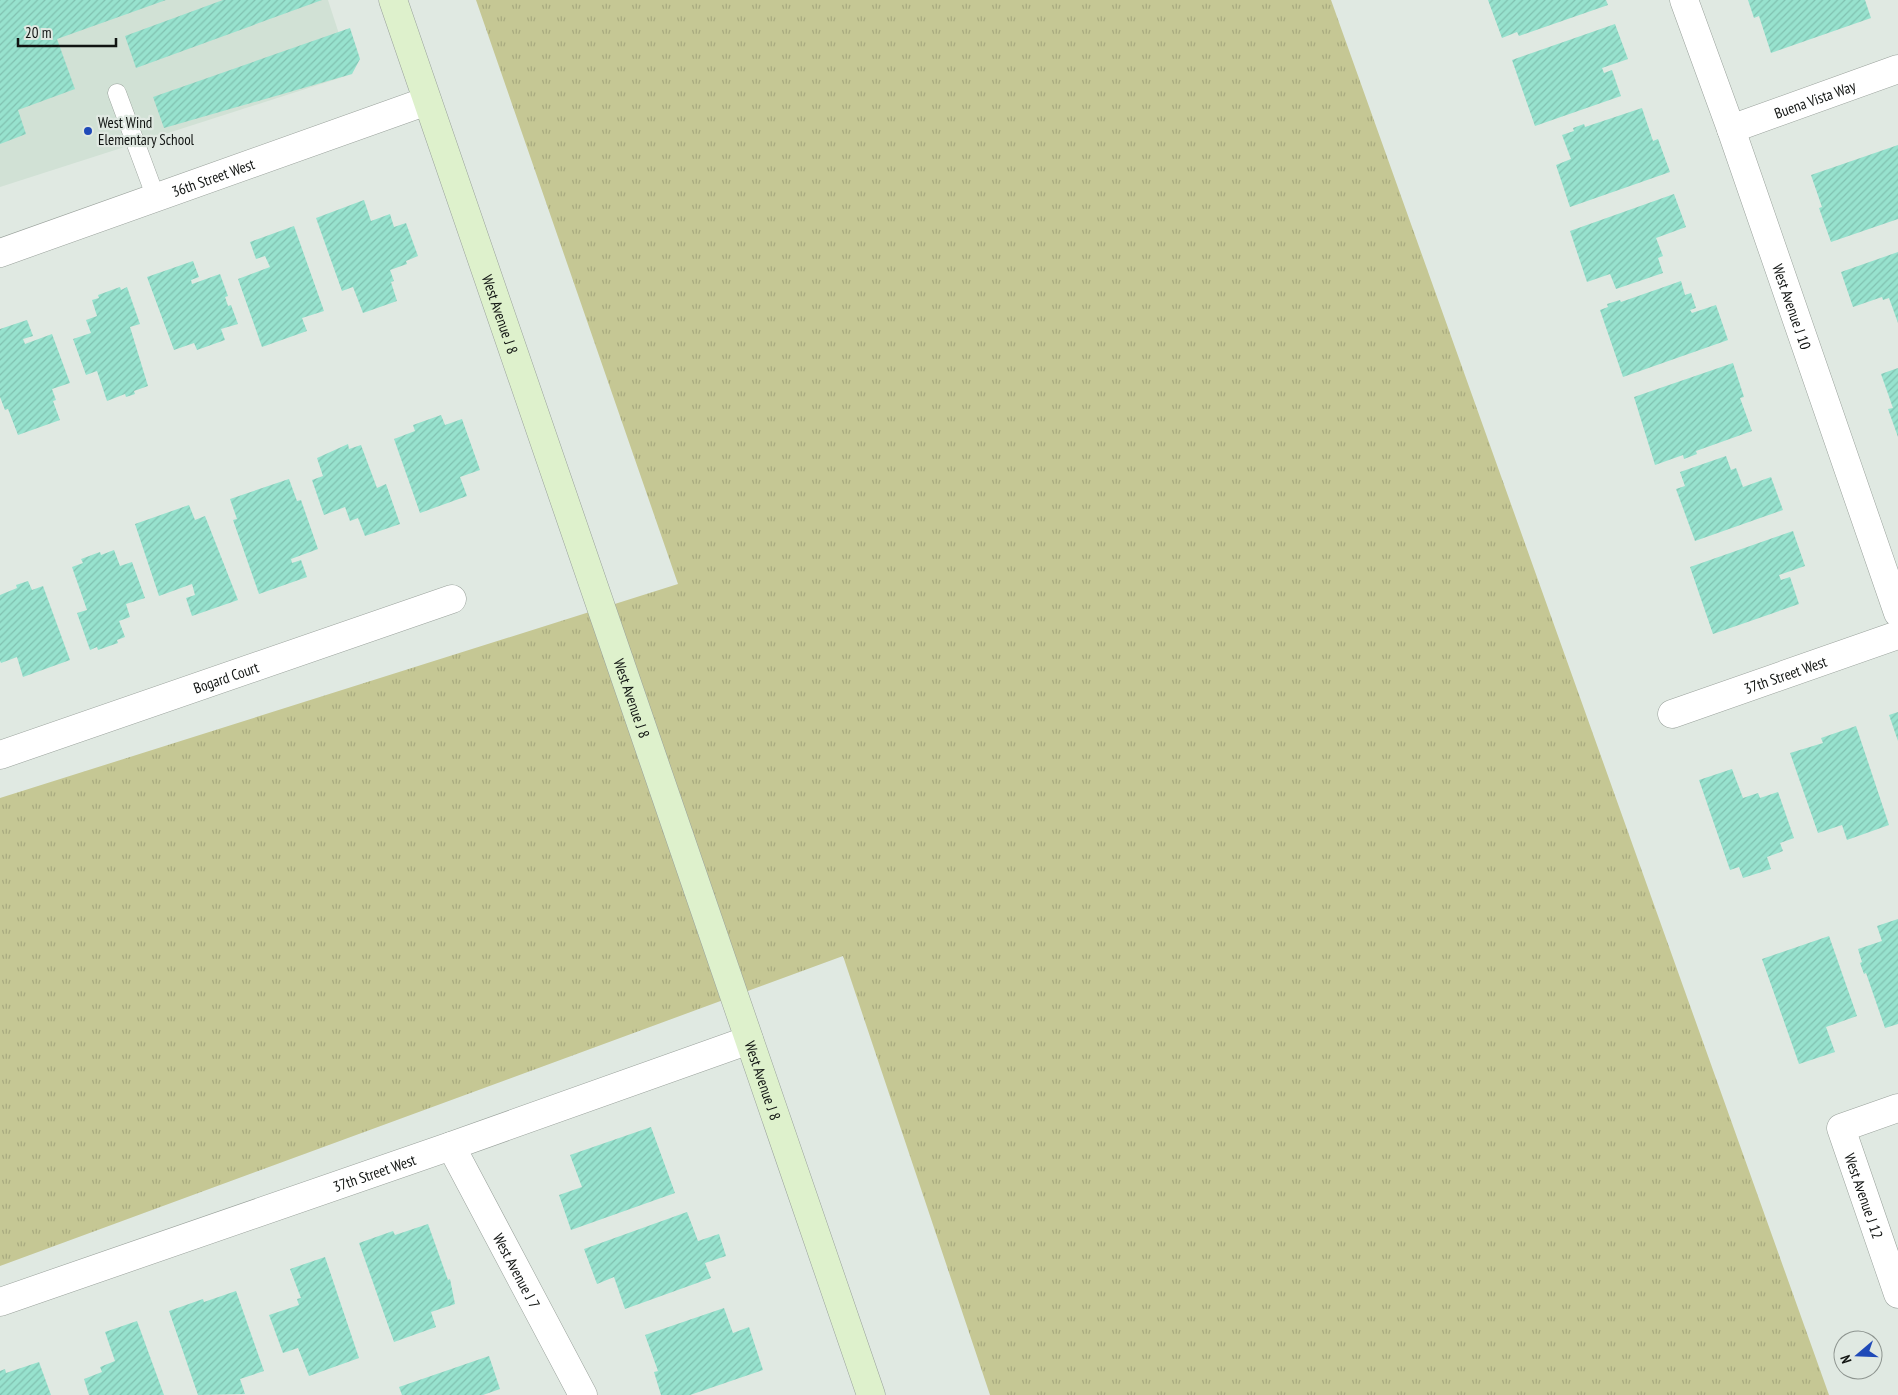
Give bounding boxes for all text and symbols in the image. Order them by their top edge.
scale bar [18,15,115,47]
text: 20 m [25,23,51,42]
street label: Buena Vista Way [1772,75,1858,122]
place label: West Wind Elementary School [98,113,195,149]
marker: West Wind Elementary School [82,125,94,137]
street label: 36th Street West [169,154,257,201]
street label: West Avenue J 10 [1769,261,1816,352]
street label: West Avenue J 8 [478,272,523,356]
street label: 37th Street West [1741,651,1829,698]
street label: West Avenue J 8 [610,656,655,740]
street label: Bogard Court [191,657,261,697]
street label: West Avenue J 8 [741,1038,786,1122]
street label: 37th Street West [330,1149,418,1196]
street label: West Avenue J 12 [1841,1150,1888,1241]
street label: West Avenue J 7 [489,1230,545,1311]
north arrow [1833,1330,1883,1380]
text: N [1836,1353,1855,1366]

